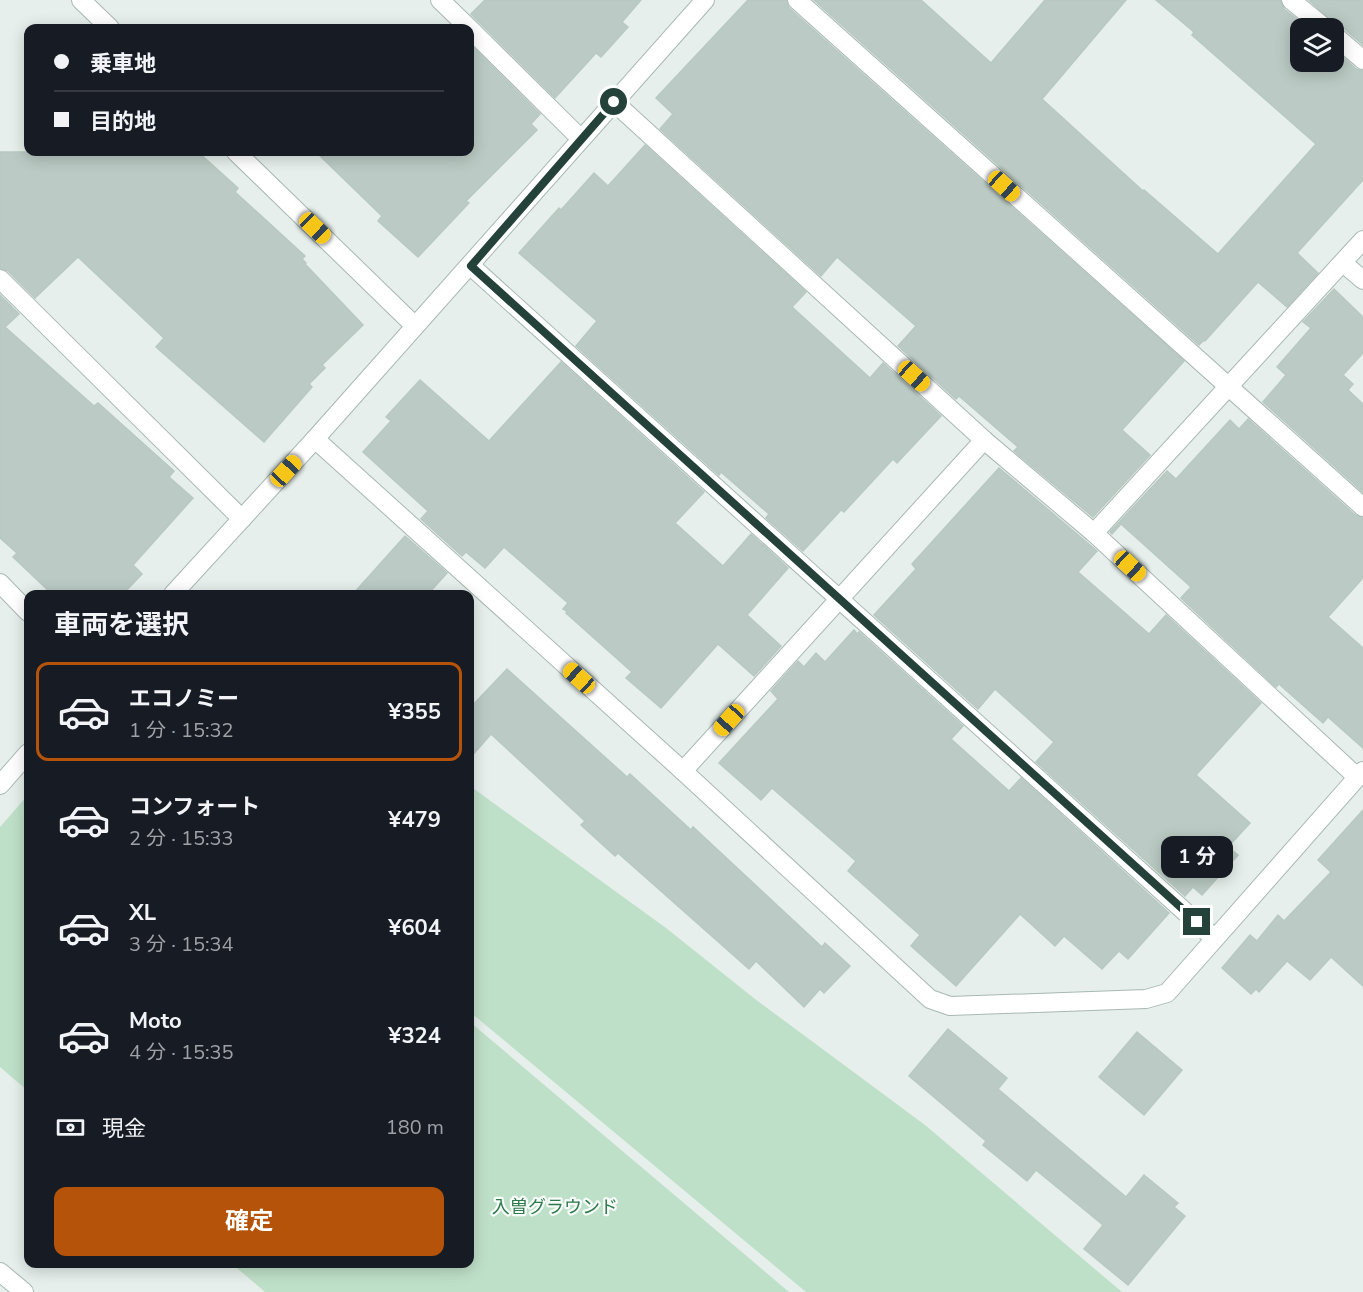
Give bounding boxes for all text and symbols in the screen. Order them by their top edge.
map controls [1290,18,1344,72]
button: layers [1290,18,1344,72]
text: 乗車地 [90,49,156,79]
route start [600,88,627,115]
text: 目的地 [90,107,156,137]
car [985,167,1023,205]
car [296,209,334,247]
car [895,357,933,395]
car [267,452,305,490]
car [1111,547,1149,585]
text: 車両を選択 [54,607,189,644]
car [560,659,598,697]
text: エコノミー [129,684,239,714]
icon: car [57,685,111,739]
text: ¥355 [388,697,441,727]
car [710,701,748,739]
text: 1 分 · 15:32 [129,717,234,744]
text: コンフォート [129,792,260,822]
icon: car [57,793,111,847]
text: ¥479 [388,805,441,835]
text: 2 分 · 15:33 [129,825,234,852]
callout: 1 分 [1161,835,1233,877]
text: 1 分 [1178,843,1216,870]
text: XL [129,898,156,928]
icon: car [57,901,111,955]
route end [1183,908,1210,935]
text: ¥604 [388,913,441,943]
text: 3 分 · 15:34 [129,931,234,958]
text: Moto [129,1006,182,1036]
icon: car [57,1009,111,1063]
text: ¥324 [388,1021,441,1051]
text: 4 分 · 15:35 [129,1039,234,1066]
icon: cash [54,1111,87,1144]
text: 現金 [102,1114,146,1144]
text: 180 m [386,1114,444,1141]
button: 確定 [54,1187,444,1256]
park label: 入曽グラウンド [492,1195,618,1219]

